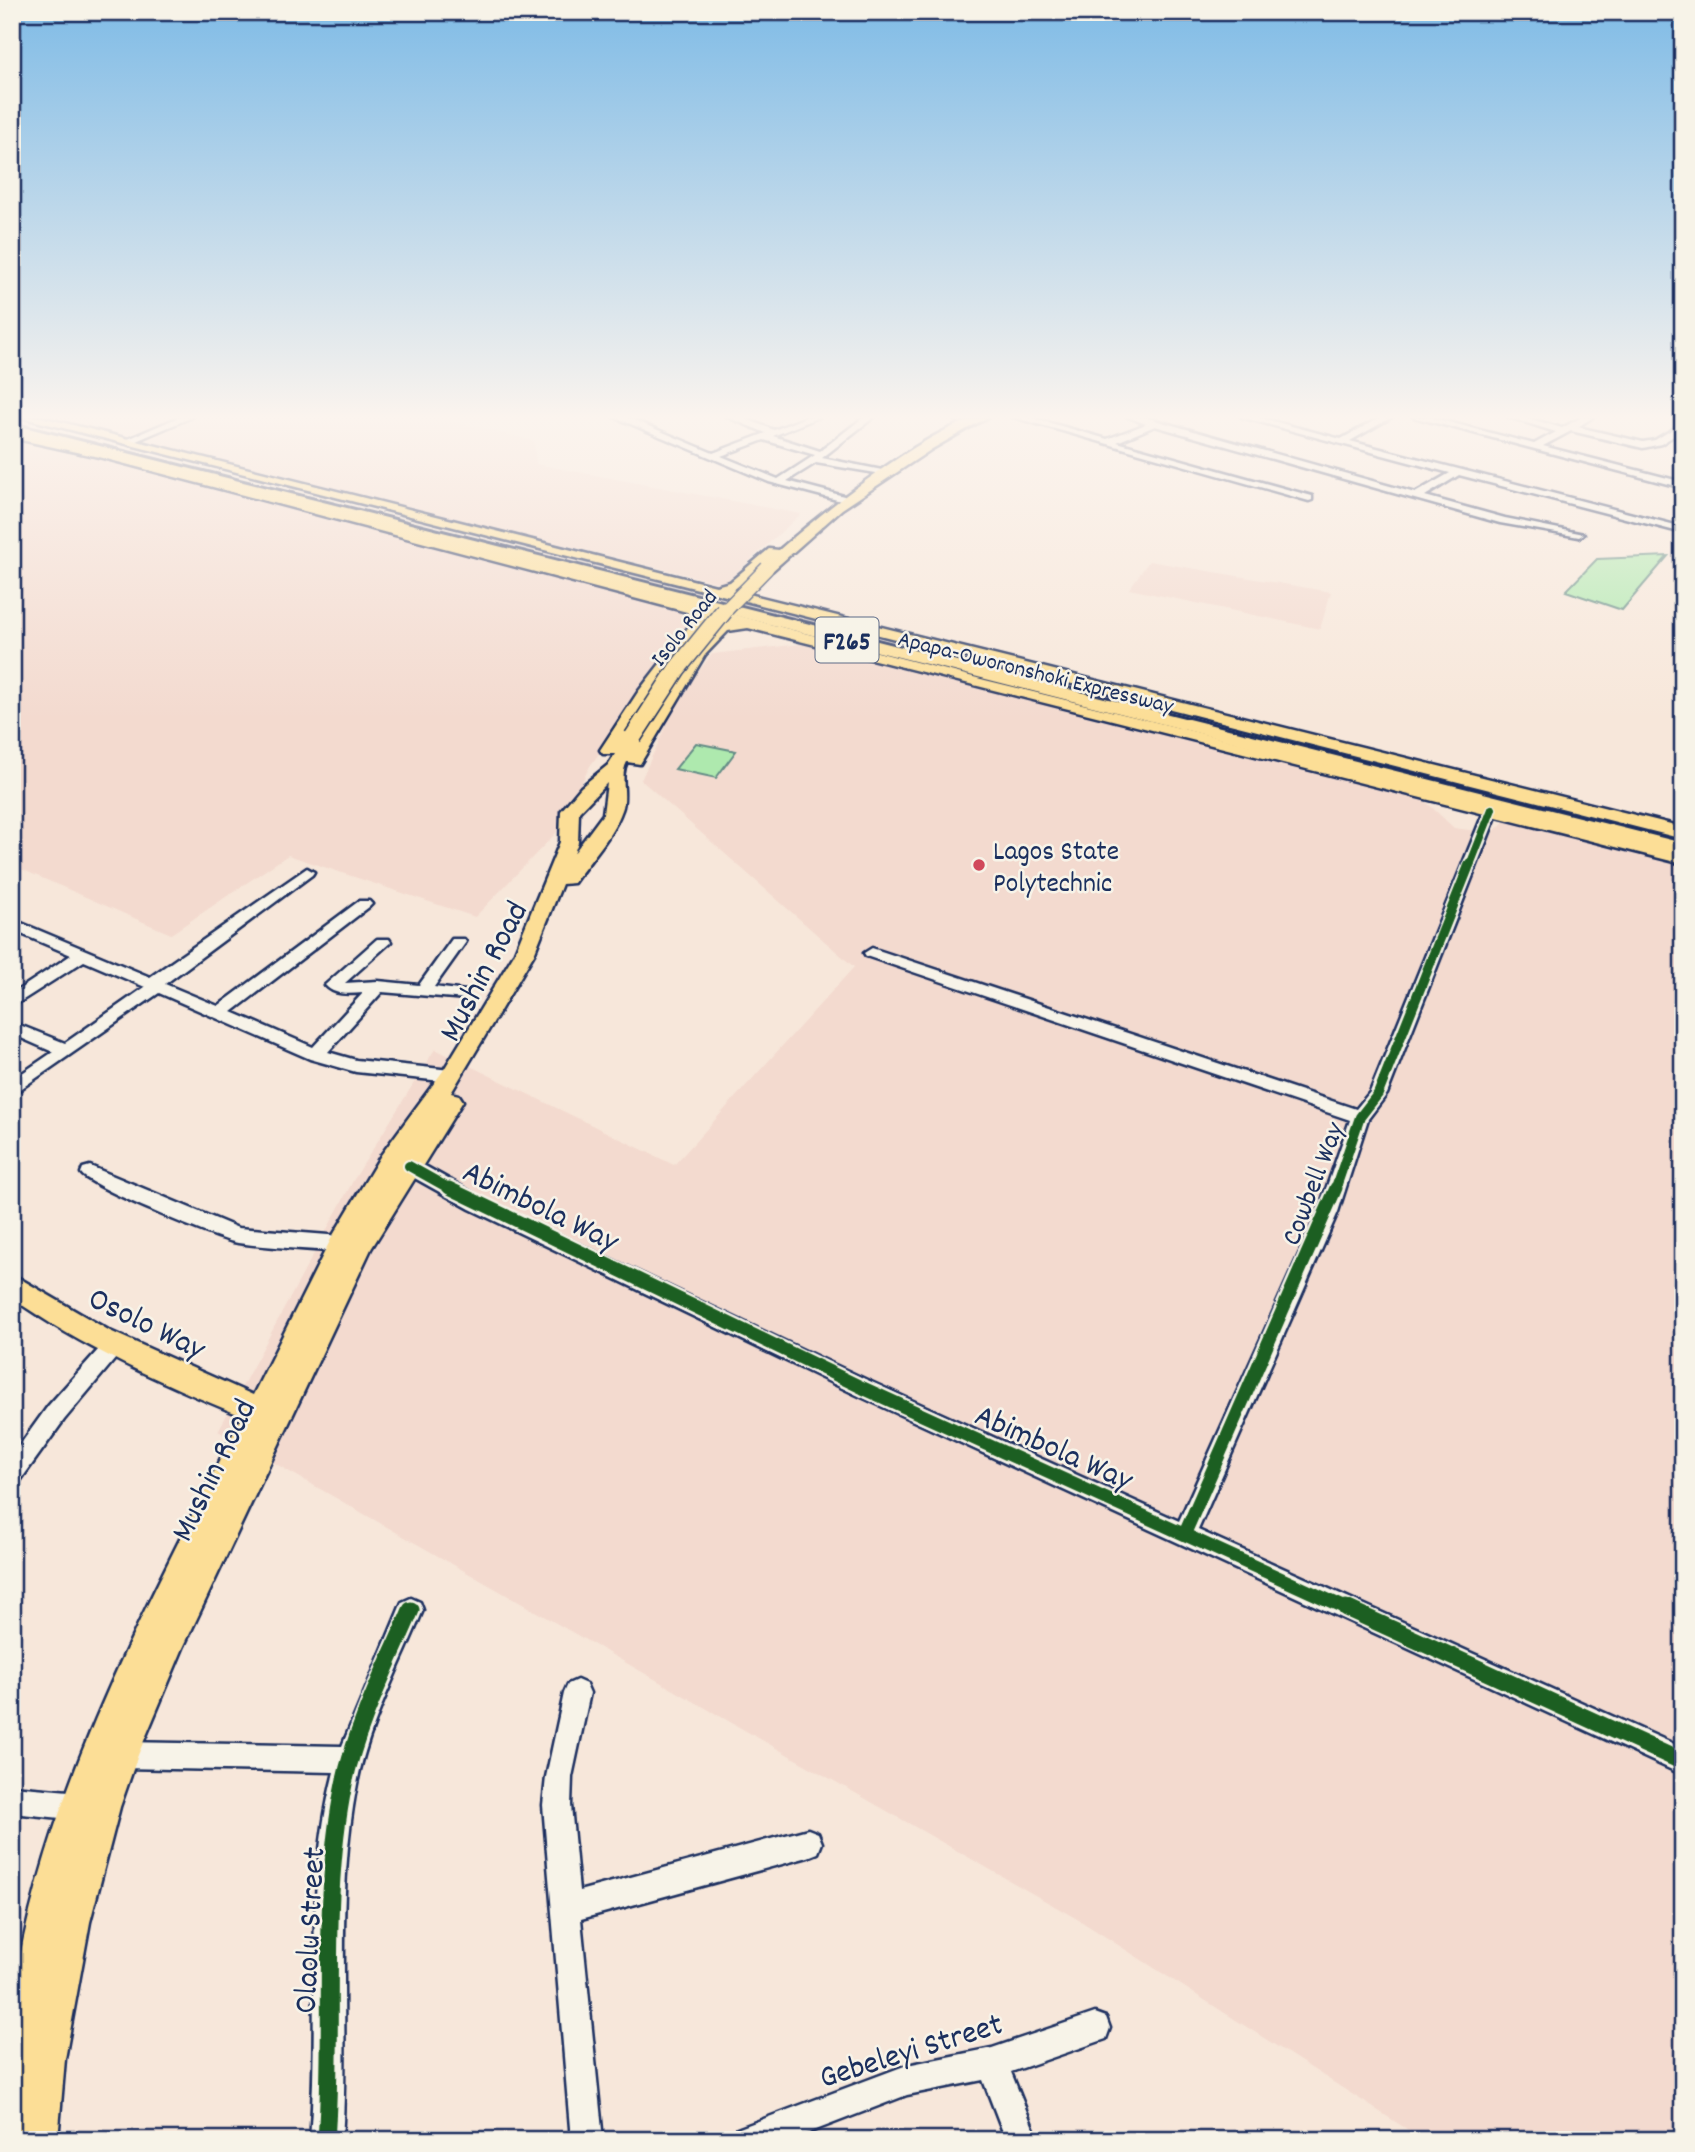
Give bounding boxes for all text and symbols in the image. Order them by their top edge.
street label: Isolo Road [644,583,727,675]
road number: F265 [816,618,878,662]
street label: Apapa-Oworonshoki Expressway [894,624,1177,725]
place label: Lagos State Polytechnic [993,834,1119,906]
marker: Lagos State Polytechnic [971,857,987,873]
street label: Mushin Road [429,894,543,1051]
street label: Cowbell Way [1274,1117,1358,1252]
street label: Abimbola Way [453,1151,626,1267]
street label: Osolo Way [79,1277,213,1375]
street label: Mushin Road [161,1392,271,1551]
street label: Abimbola Way [966,1394,1140,1506]
street label: Olaolu Street [285,1846,340,2015]
street label: Gebeleyi Street [814,2003,1009,2103]

